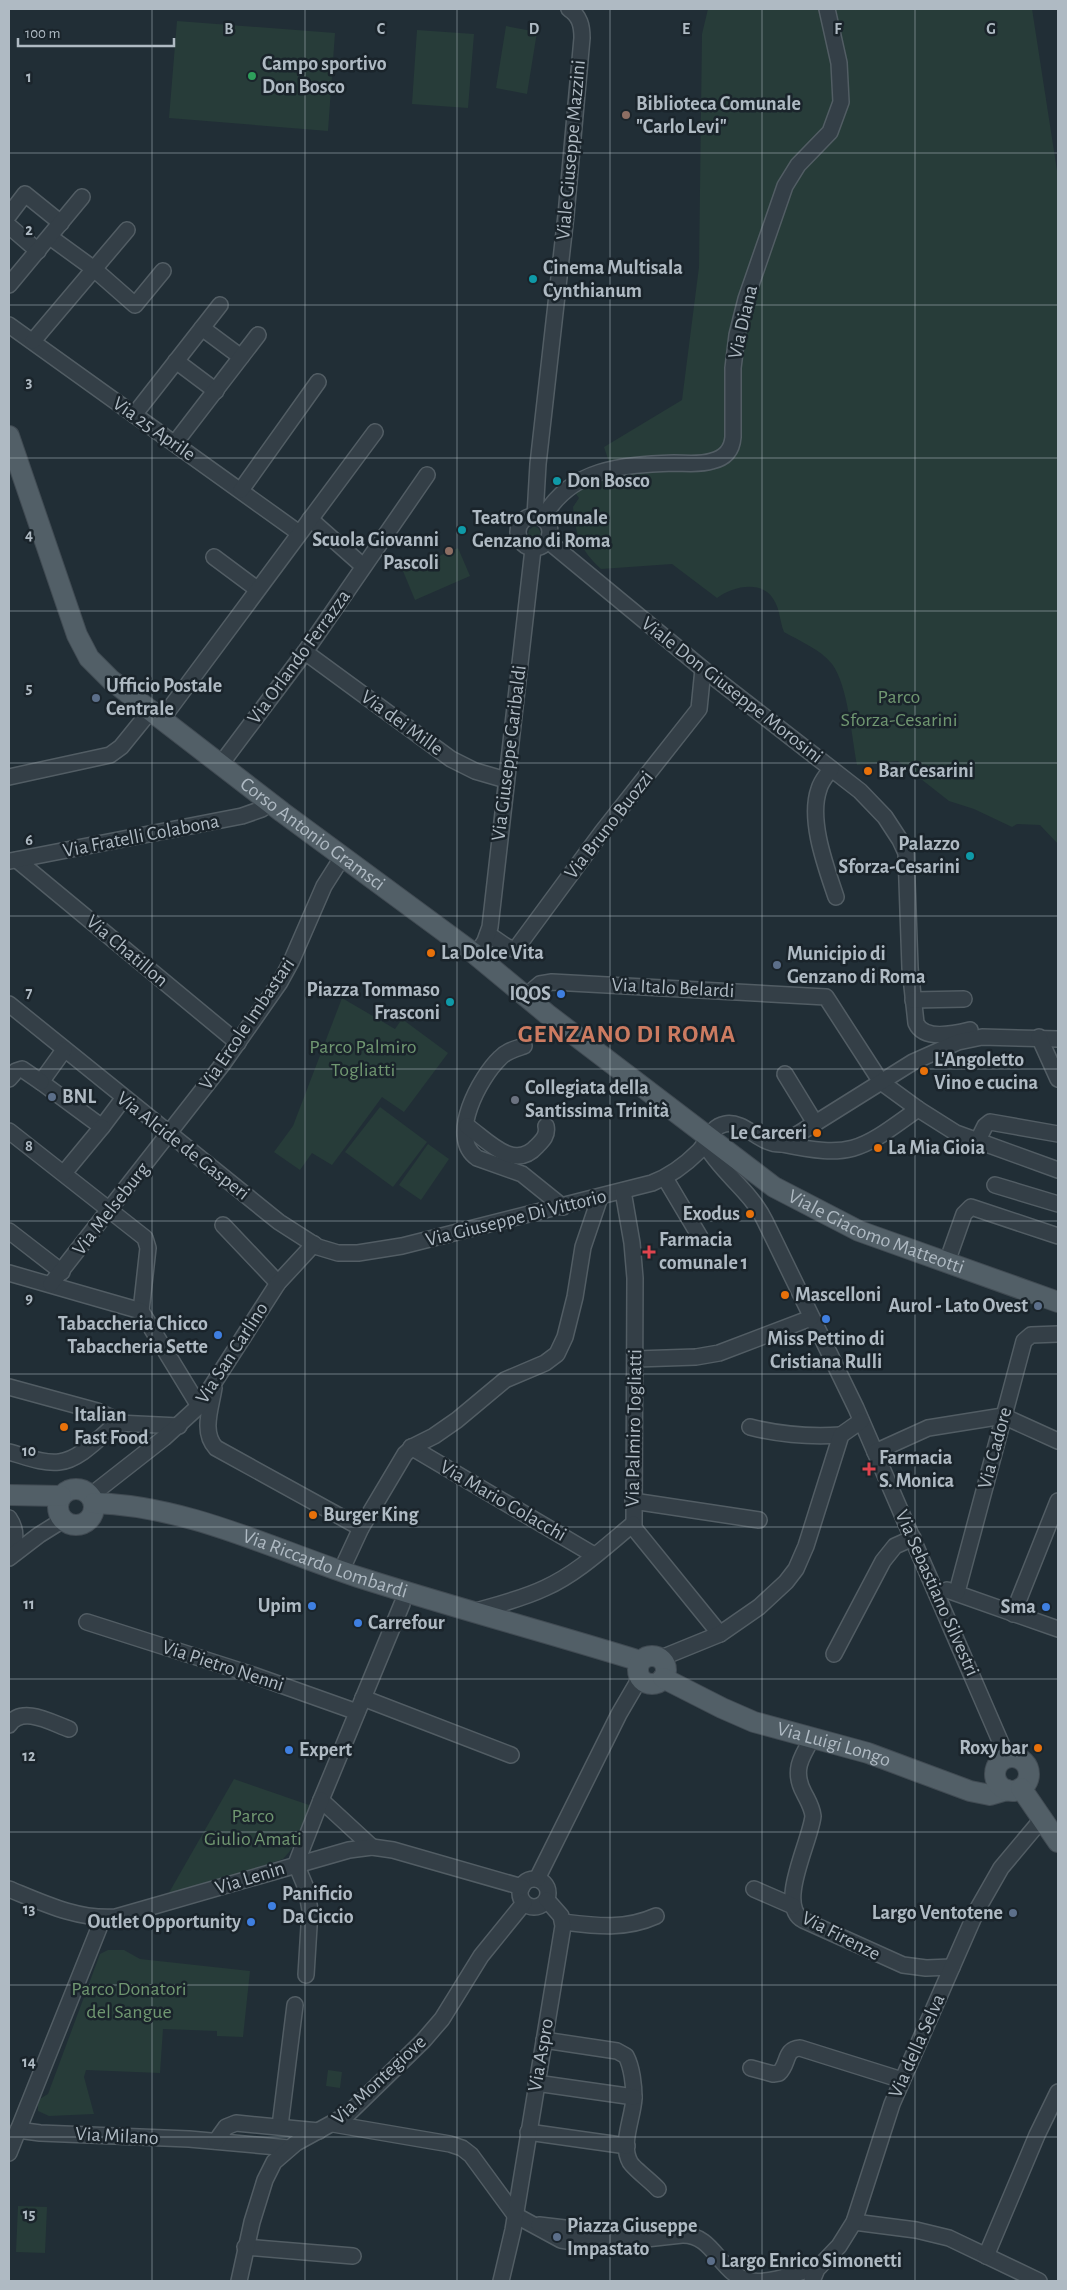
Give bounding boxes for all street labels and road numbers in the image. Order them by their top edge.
street label: Viale Giuseppe Mazzini [553,59,589,241]
street label: Via Diana [725,283,761,361]
street label: Via 25 Aprile [109,393,199,465]
street label: Via Orlando Ferrazza [244,586,354,728]
street label: Viale Don Giuseppe Morosini [638,613,826,767]
street label: Via Giuseppe Garibaldi [488,664,530,842]
street label: Via dei Mille [357,687,447,759]
street label: Via Bruno Buozzi [561,767,657,883]
street label: Corso Antonio Gramsci [236,774,389,894]
street label: Via Fratelli Colabona [61,811,221,861]
street label: Via Chatillon [82,911,172,991]
street label: Via Ercole Imbastari [196,954,298,1094]
street label: Via Italo Belardi [611,975,735,1001]
street label: Via Alcide de Gasperi [113,1088,253,1204]
street label: Via Melseburg [69,1159,153,1259]
street label: Via Giuseppe Di Vittorio [424,1186,608,1250]
street label: Viale Giacomo Matteotti [785,1186,967,1278]
street label: Via San Carlino [192,1299,272,1407]
street label: Via Palmiro Togliatti [623,1349,645,1507]
street label: Via Cadore [974,1405,1016,1491]
street label: Via Mario Colacchi [436,1457,570,1545]
street label: Via Sebastiano Silvestri [891,1507,983,1679]
street label: Via Riccardo Lombardi [240,1526,410,1602]
street label: Via Pietro Nenni [160,1637,286,1695]
street label: Via Luigi Longo [775,1719,894,1771]
street label: Via Lenin [213,1858,287,1898]
street label: Via Firenze [798,1908,884,1964]
street label: Via della Selva [885,1991,949,2101]
street label: Via Aspro [525,2017,557,2093]
street label: Via Montegiove [328,2032,430,2128]
street label: Via Milano [75,2124,159,2148]

